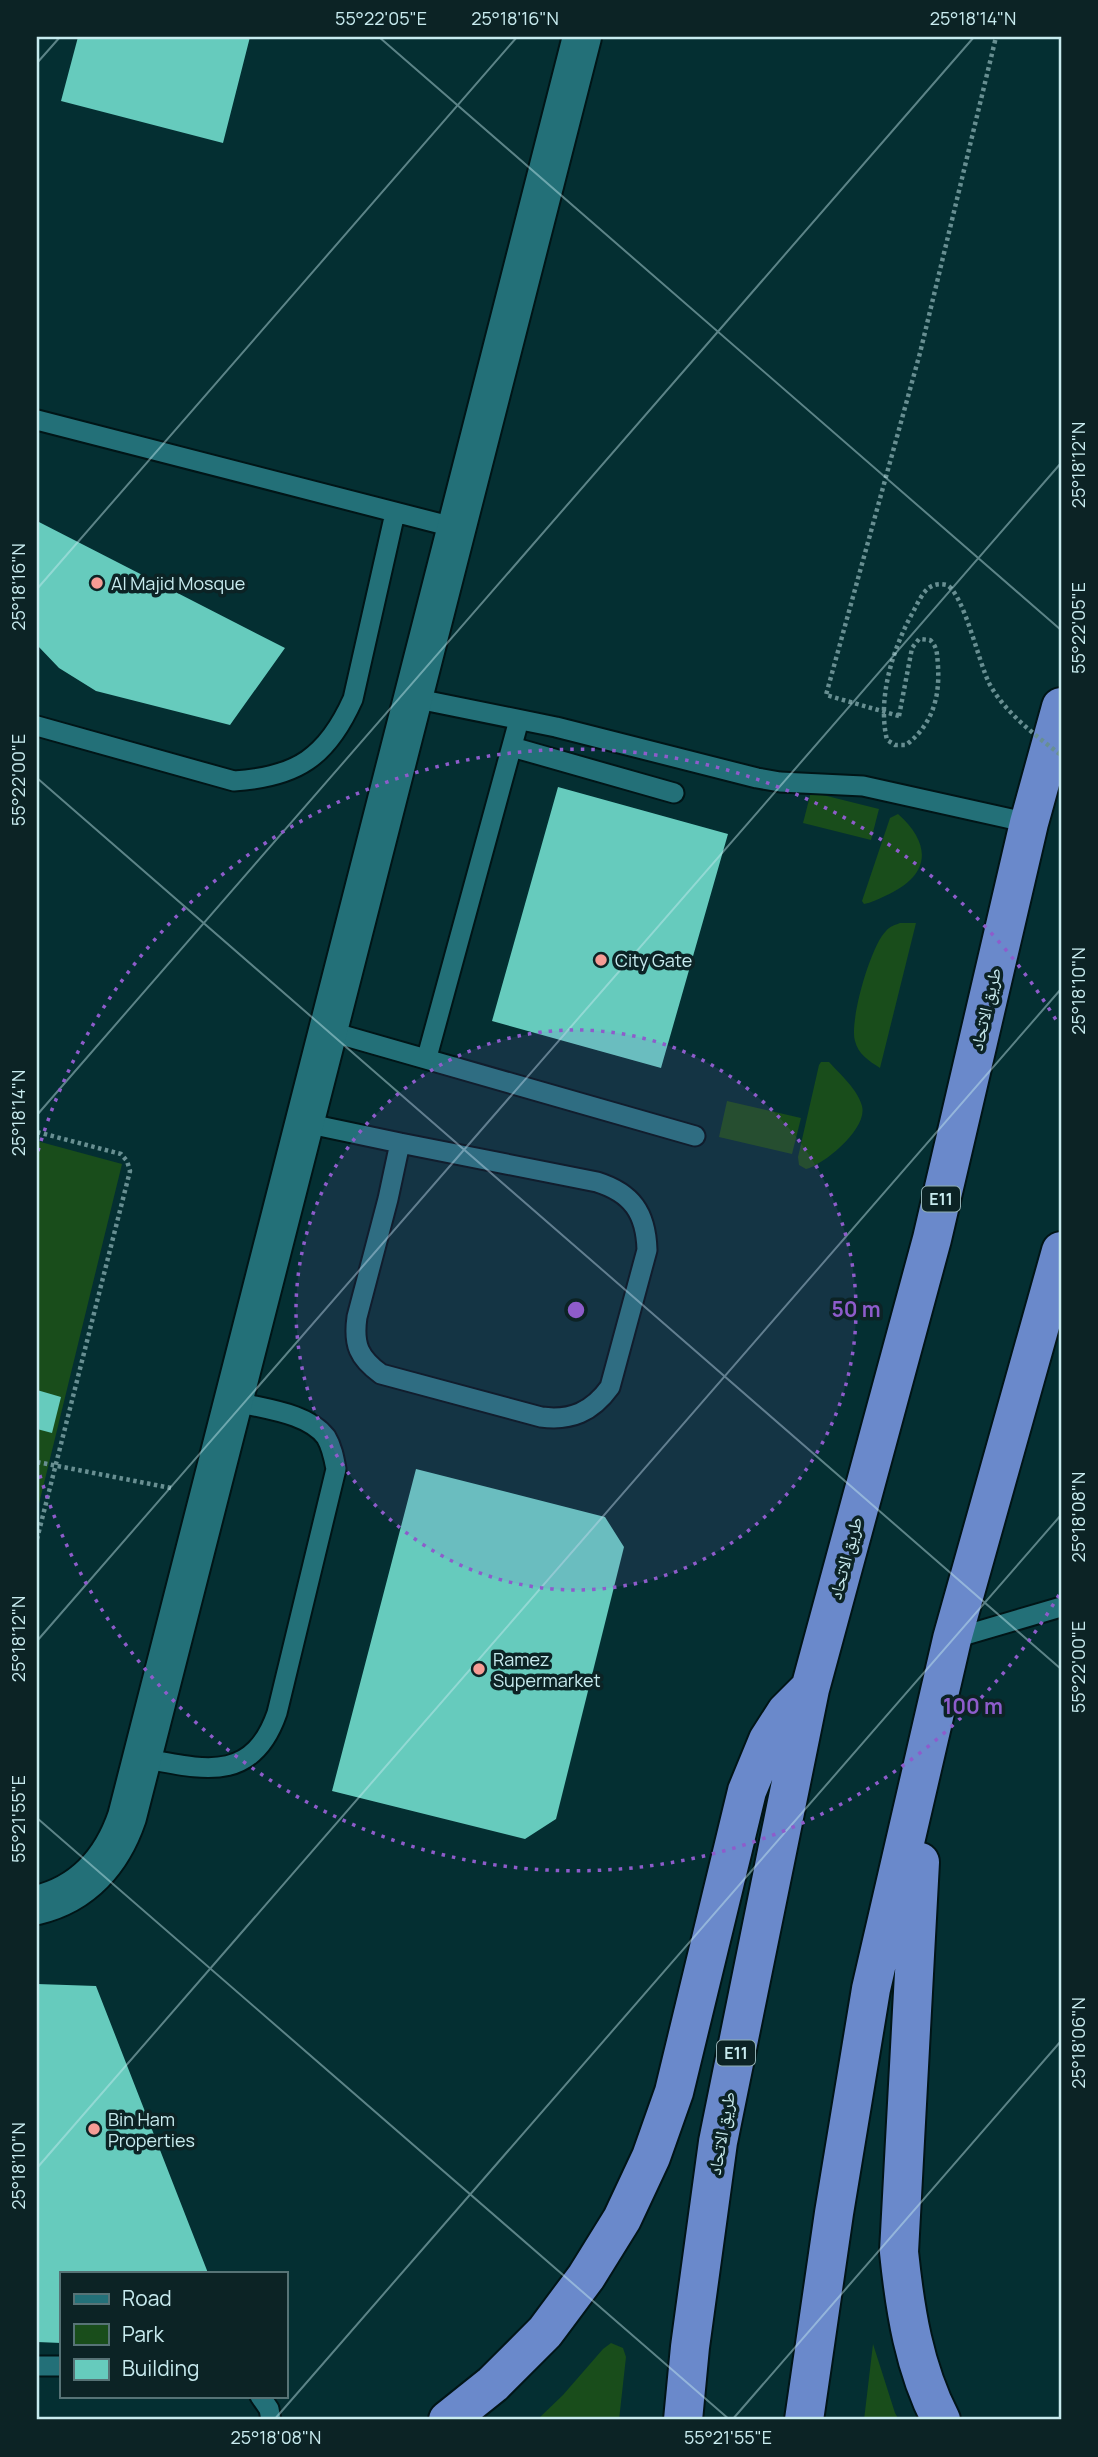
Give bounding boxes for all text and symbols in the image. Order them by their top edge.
text: 55°22'05"E [335,6,427,30]
text: 25°18'16"N [471,6,559,30]
text: 25°18'14"N [930,6,1016,30]
text: 25°18'12"N [1066,422,1090,508]
text: 25°18'16"N [6,543,30,631]
place label: Al Majid Mosque [111,571,245,595]
marker: Al Majid Mosque [89,575,105,591]
text: 55°22'05"E [1066,582,1090,674]
text: 55°22'00"E [6,734,30,826]
text: 25°18'10"N [1066,947,1090,1035]
place label: City Gate [615,948,692,972]
marker: City Gate [593,952,609,968]
street label: طريق الاتحاد [964,965,1006,1053]
text: 25°18'14"N [6,1070,30,1156]
road number: E11 [922,1186,960,1212]
text: 50 m [831,1295,881,1323]
centre of rings [564,1298,588,1322]
text: 25°18'08"N [1066,1472,1090,1562]
street label: طريق الاتحاد [823,1514,867,1602]
text: 25°18'12"N [6,1596,30,1682]
text: 55°22'00"E [1066,1621,1090,1713]
place label: Ramez Supermarket [493,1647,601,1692]
marker: Ramez Supermarket [471,1661,487,1677]
text: 100 m [943,1692,1003,1720]
text: 55°21'55"E [6,1775,30,1863]
text: 25°18'06"N [1066,1997,1090,2089]
road number: E11 [717,2040,755,2066]
street label: طريق الاتحاد [702,2089,740,2177]
place label: Bin Ham Properties [108,2107,195,2152]
marker: Bin Ham Properties [86,2121,102,2137]
text: 25°18'10"N [6,2122,30,2210]
legend [60,2272,287,2398]
text: Road [122,2284,172,2312]
text: Park [122,2320,164,2348]
text: Building [122,2354,199,2382]
text: 25°18'08"N [231,2425,321,2449]
text: 55°21'55"E [684,2425,772,2449]

